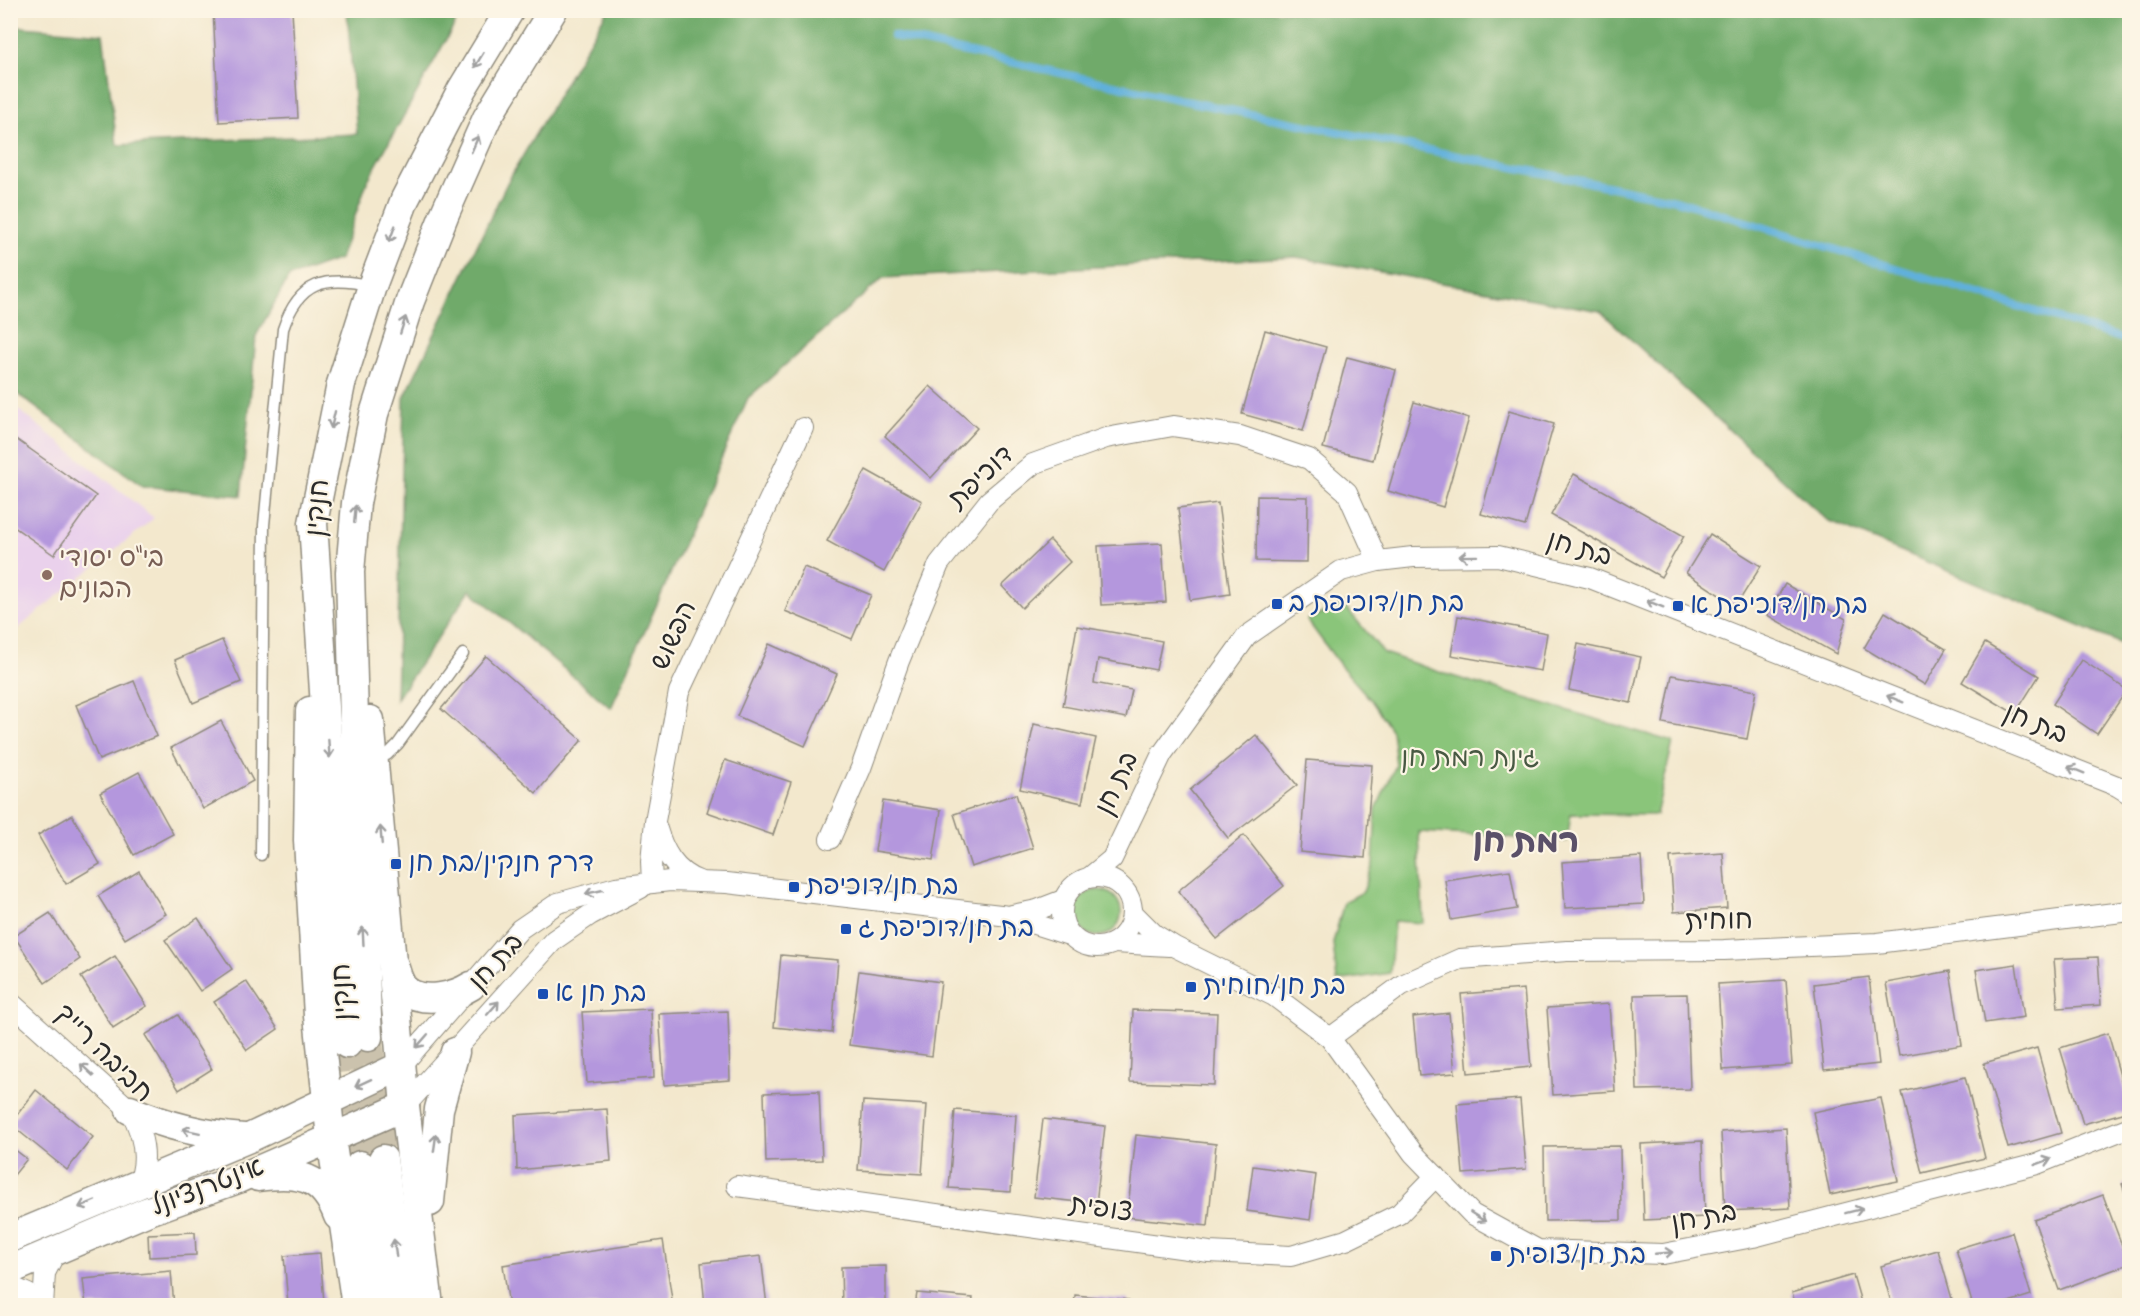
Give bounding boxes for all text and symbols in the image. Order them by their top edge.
one-way arrow [473,51,485,68]
one-way arrow [470,136,482,154]
one-way arrow [386,225,397,243]
one-way arrow [398,316,409,335]
one-way arrow [326,410,338,429]
street label: דוכיפת [939,437,1024,520]
street label: חנקין [297,477,341,539]
one-way arrow [350,504,361,524]
street label: בת חן [1542,522,1616,578]
place label: בי"ס יסודי הבונים [59,540,164,610]
one-way arrow [1458,550,1478,562]
marker: בי"ס יסודי הבונים [40,568,54,582]
place label: בת חן/דוכיפת ב [1289,585,1464,624]
place label: בת חן/דוכיפת א [1690,587,1868,626]
street label: הפשוש [642,595,708,677]
marker: בת חן/דוכיפת ב [1270,597,1284,611]
one-way arrow [1646,598,1665,609]
marker: בת חן/דוכיפת א [1671,599,1685,613]
one-way arrow [1886,693,1905,704]
street label: בת חן [1997,695,2073,755]
one-way arrow [324,738,335,758]
park label: גינת רמת חן [1401,740,1539,779]
street label: בת חן [1086,746,1150,822]
one-way arrow [2068,764,2086,775]
district label: רמת חן [1473,820,1579,868]
one-way arrow [375,825,386,845]
place label: דרך חנקין/בת חן [408,845,594,884]
marker: דרך חנקין/בת חן [389,857,403,871]
place label: בת חן/דוכיפת [804,868,958,907]
marker: בת חן/דוכיפת [787,880,801,894]
one-way arrow [585,886,604,898]
street label: חוחית [1685,902,1753,942]
place label: בת חן/דוכיפת ג [858,910,1034,949]
marker: בת חן/דוכיפת ג [839,922,853,936]
street label: בת חן [460,925,534,1001]
one-way arrow [358,927,369,947]
street label: חנקין [323,962,365,1022]
place label: בת חן/חוחית [1203,968,1346,1007]
place label: בת חן א [555,975,646,1014]
marker: בת חן/חוחית [1184,980,1198,994]
marker: בת חן א [536,987,550,1001]
street label: חביבה רייך [45,996,161,1112]
one-way arrow [486,1001,500,1016]
one-way arrow [415,1033,429,1048]
one-way arrow [79,1063,94,1077]
one-way arrow [355,1078,373,1089]
one-way arrow [182,1124,201,1136]
one-way arrow [429,1134,440,1154]
street label: אינטרנציונל [146,1149,270,1227]
one-way arrow [2033,1155,2052,1166]
street label: צופית [1065,1186,1135,1234]
street label: בת חן [1668,1194,1740,1244]
one-way arrow [78,1199,96,1210]
one-way arrow [1844,1205,1863,1217]
one-way arrow [1469,1211,1486,1223]
place label: בת חן/צופית [1506,1237,1646,1276]
one-way arrow [390,1238,401,1258]
one-way arrow [1654,1247,1673,1258]
marker: בת חן/צופית [1489,1249,1503,1263]

